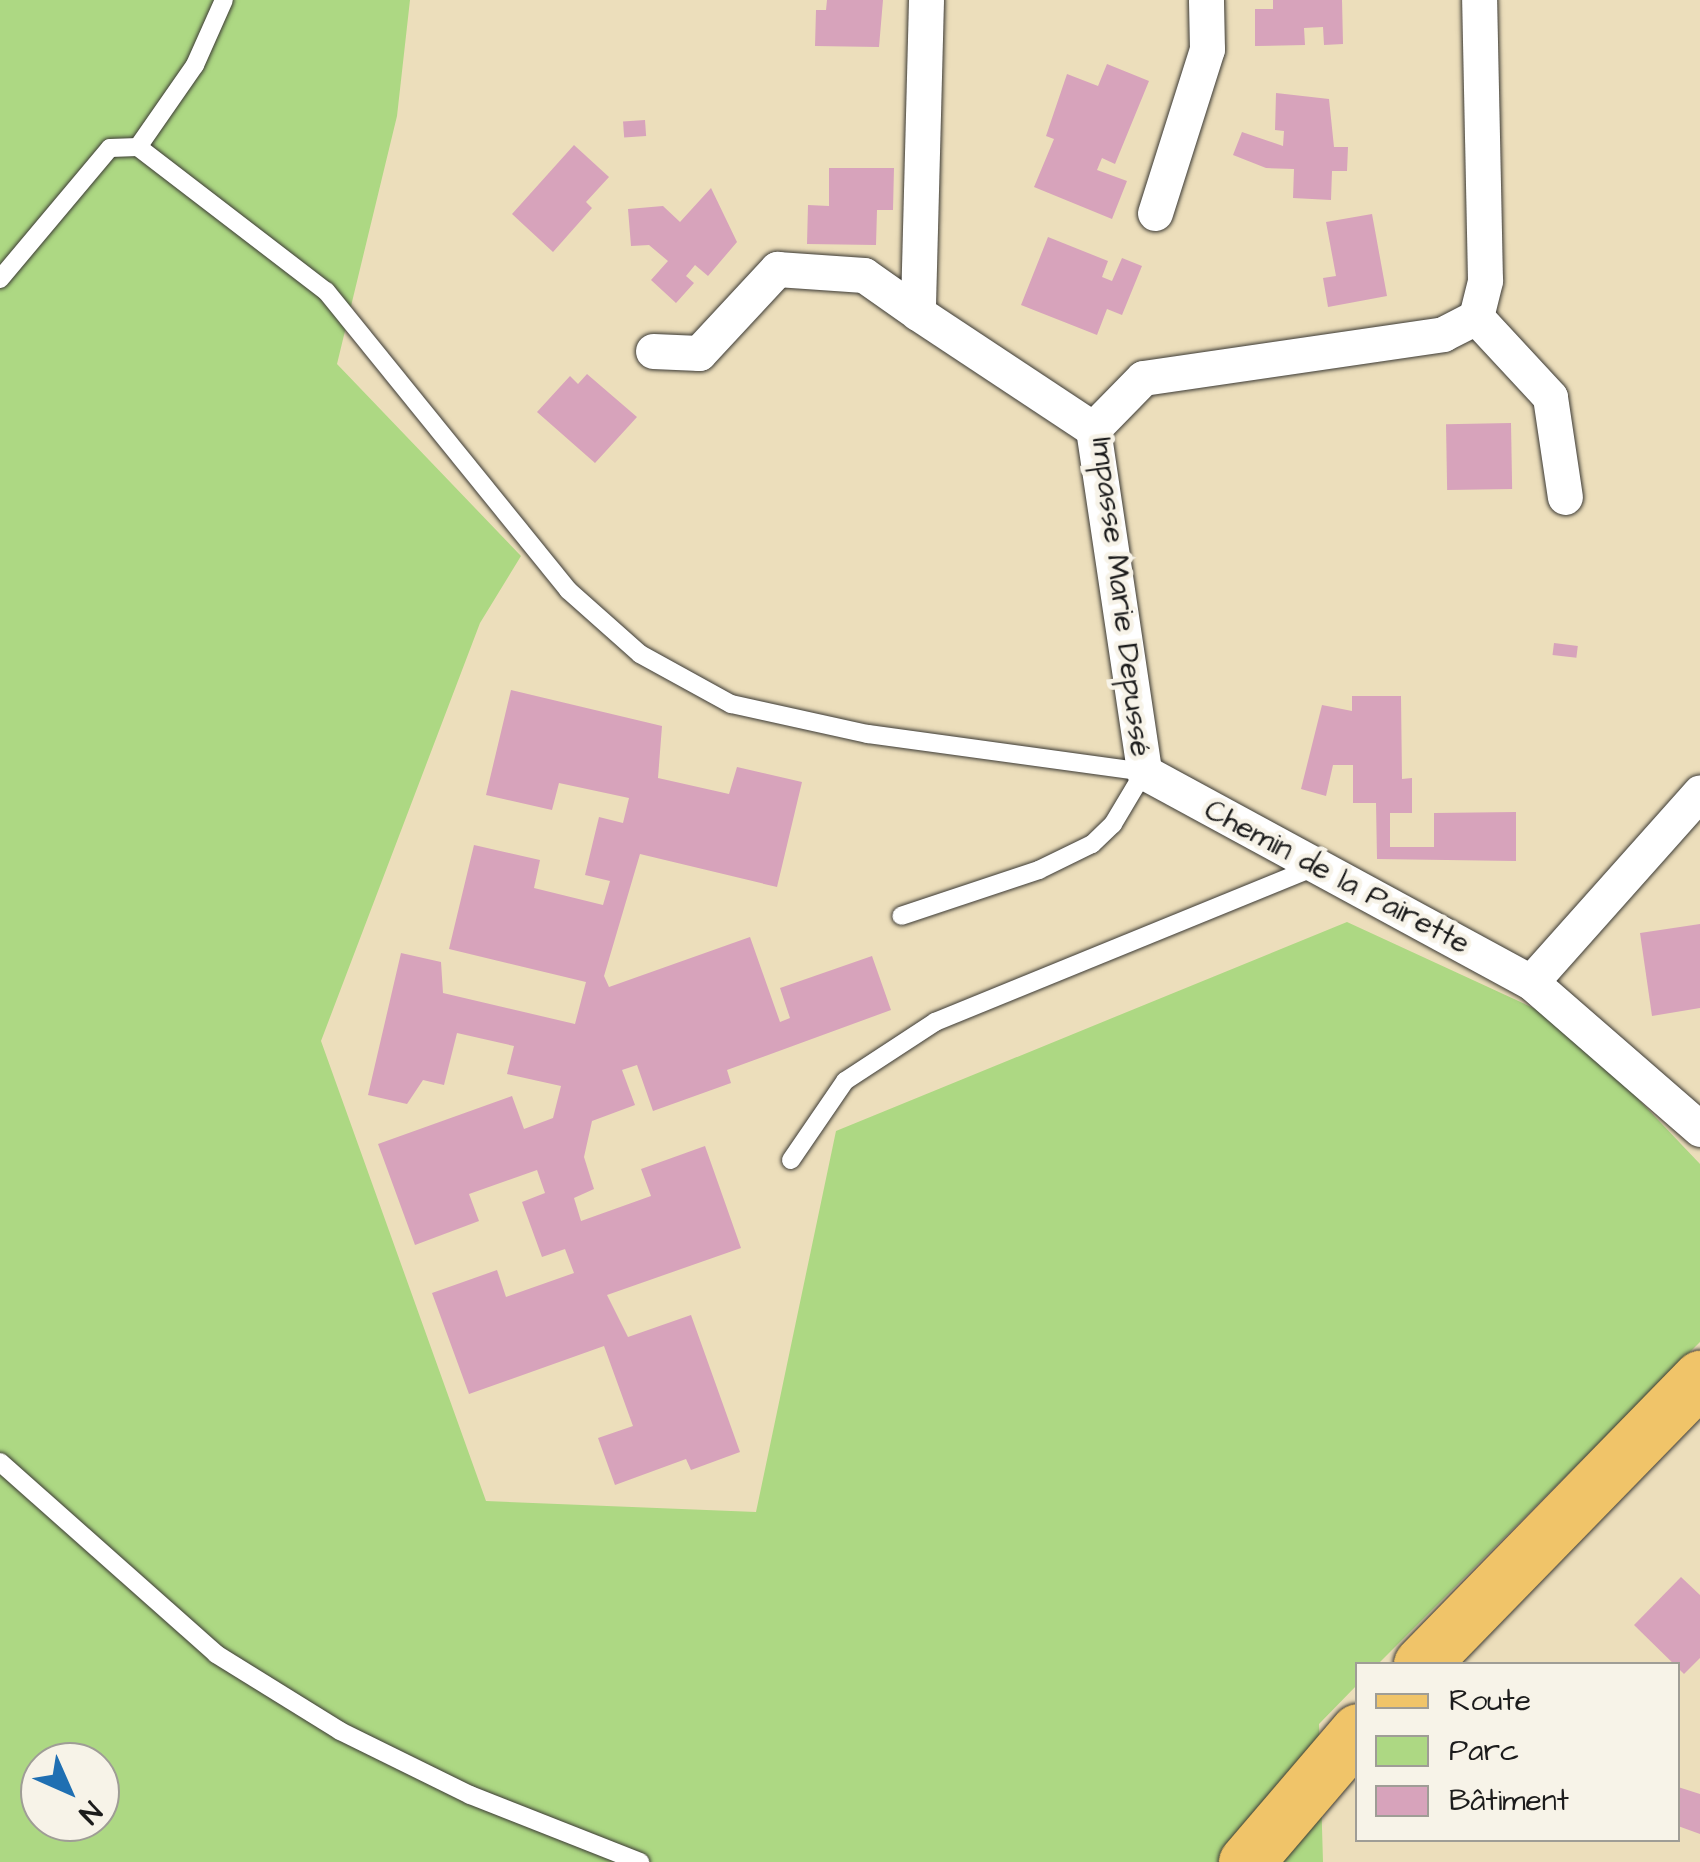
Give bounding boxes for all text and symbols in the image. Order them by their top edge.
street label: Impasse Marie Depussé [1084,435,1158,759]
street label: Chemin de la Pairette [1198,792,1476,962]
legend [1355,1662,1680,1842]
text: Route [1449,1680,1531,1722]
text: Parc [1449,1730,1519,1772]
north arrow [20,1742,120,1842]
text: Bâtiment [1449,1780,1569,1822]
text: N [70,1792,110,1832]

